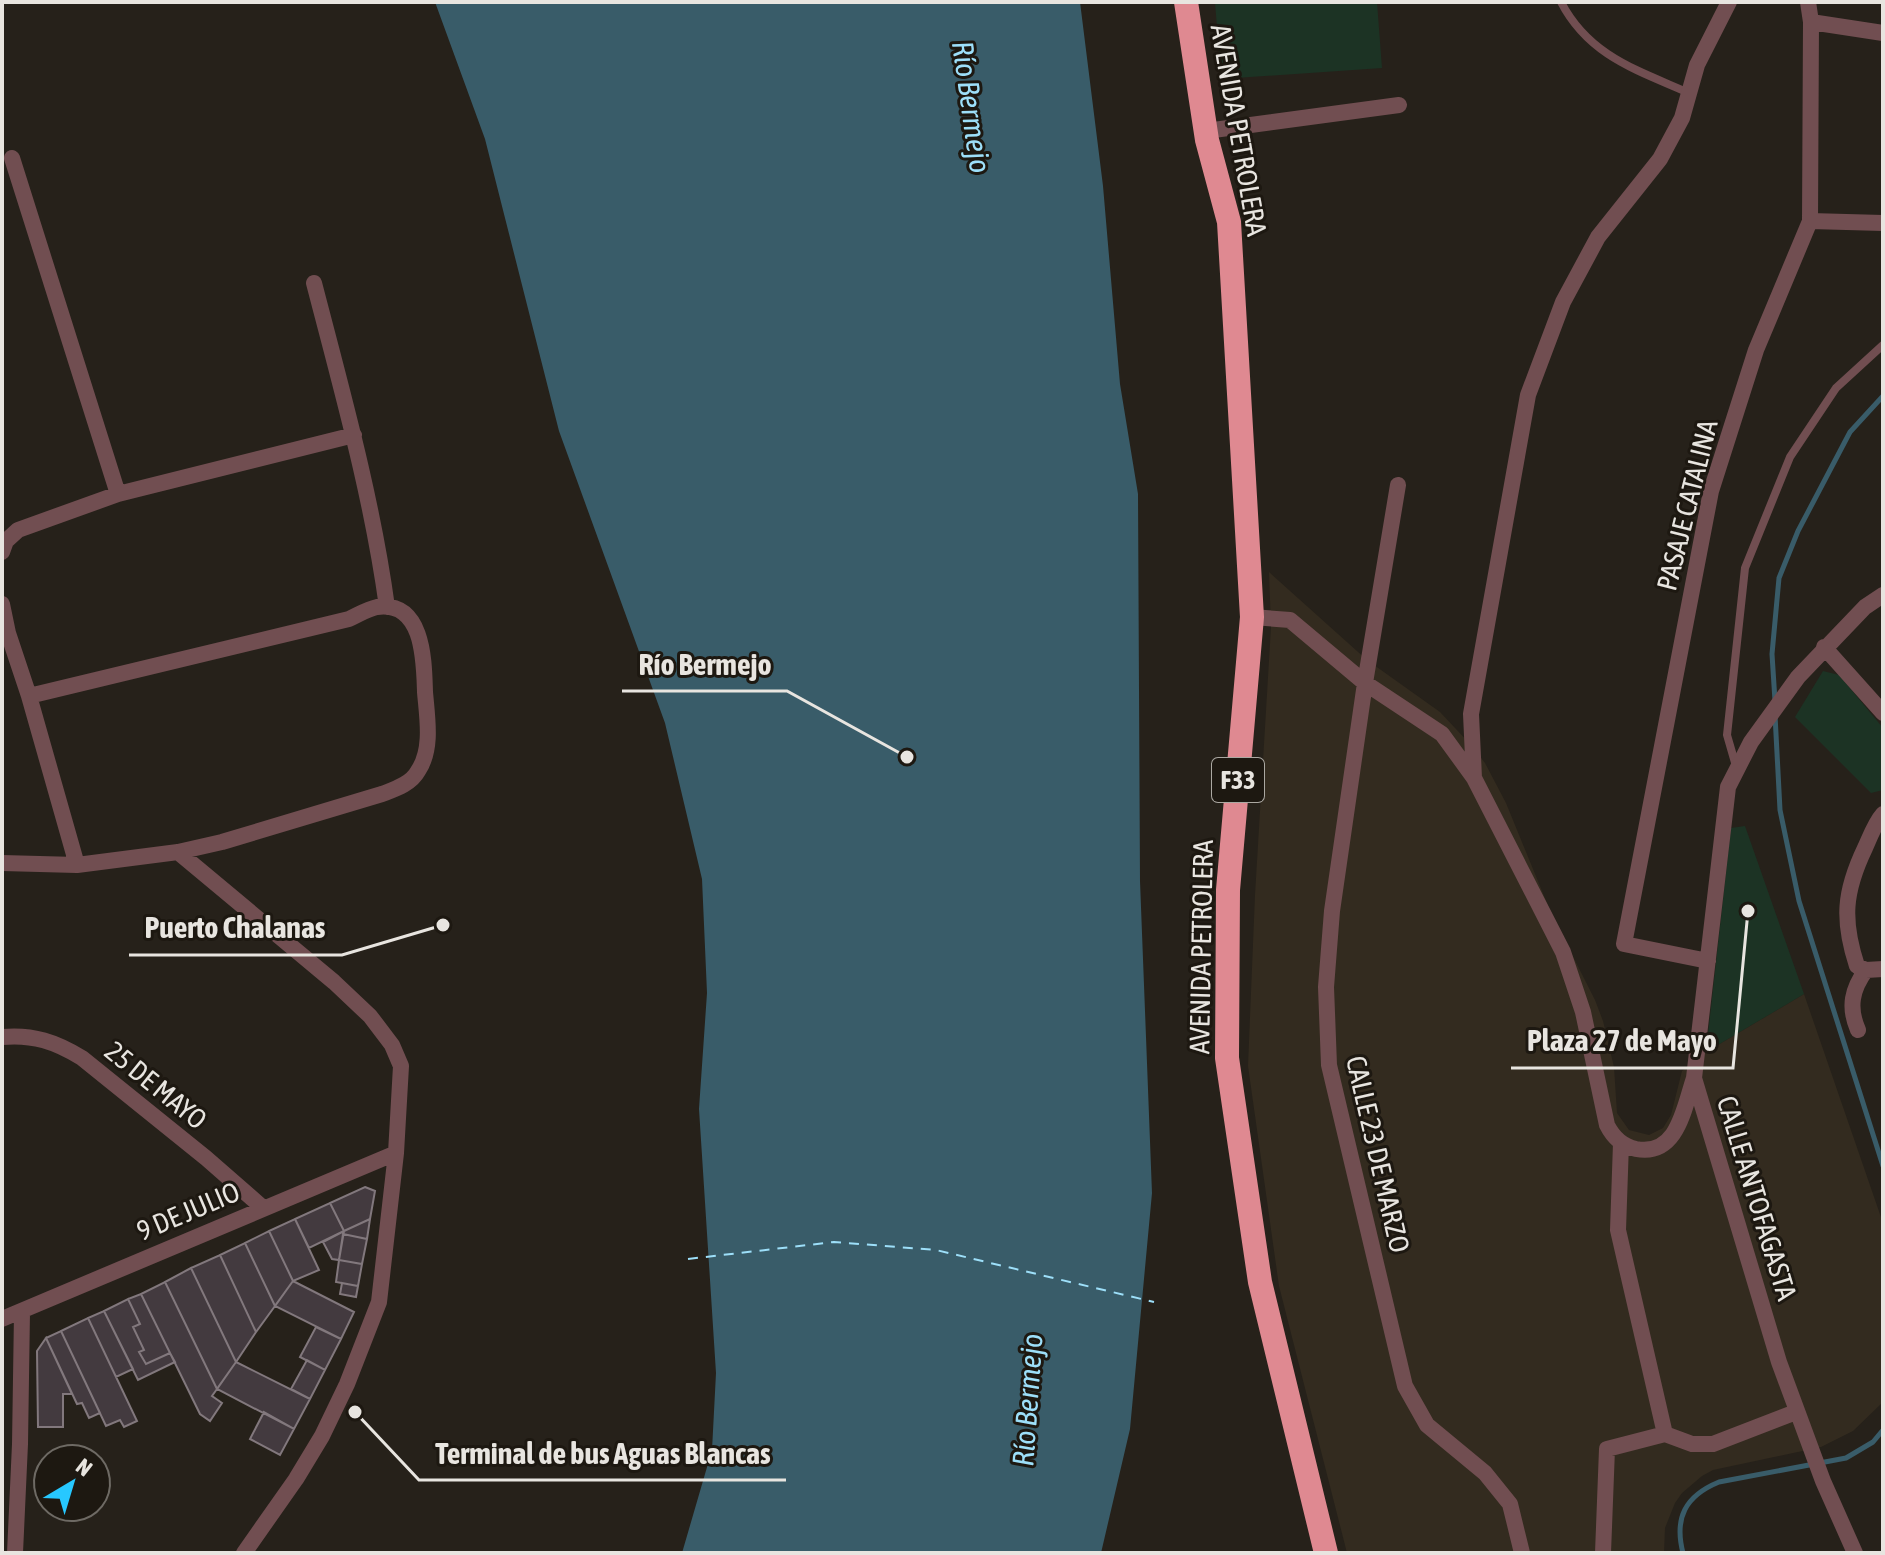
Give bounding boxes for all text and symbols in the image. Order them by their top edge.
street label: AVENIDA PETROLERA [1205,22,1273,239]
water label: Río Bermejo [946,39,998,175]
street label: PASAJE CATALINA [1650,416,1724,594]
callout: Río Bermejo [622,637,787,691]
text: Río Bermejo [638,647,772,681]
road number: F33 [1212,758,1264,802]
street label: AVENIDA PETROLERA [1183,839,1219,1054]
callout: Puerto Chalanas [129,901,342,955]
text: Puerto Chalanas [145,910,326,944]
callout: Plaza 27 de Mayo [1511,1014,1733,1068]
text: Plaza 27 de Mayo [1527,1023,1717,1057]
street label: 25 DE MAYO [99,1035,213,1135]
street label: CALLE 23 DE MARZO [1340,1053,1416,1255]
street label: CALLE ANTOFAGASTA [1711,1092,1803,1304]
street label: 9 DE JULIO [132,1175,244,1247]
water label: Río Bermejo [1005,1332,1049,1467]
callout: Terminal de bus Aguas Blancas [419,1426,786,1480]
text: Terminal de bus Aguas Blancas [435,1436,771,1470]
north arrow [32,1443,112,1523]
text: N [71,1453,97,1481]

